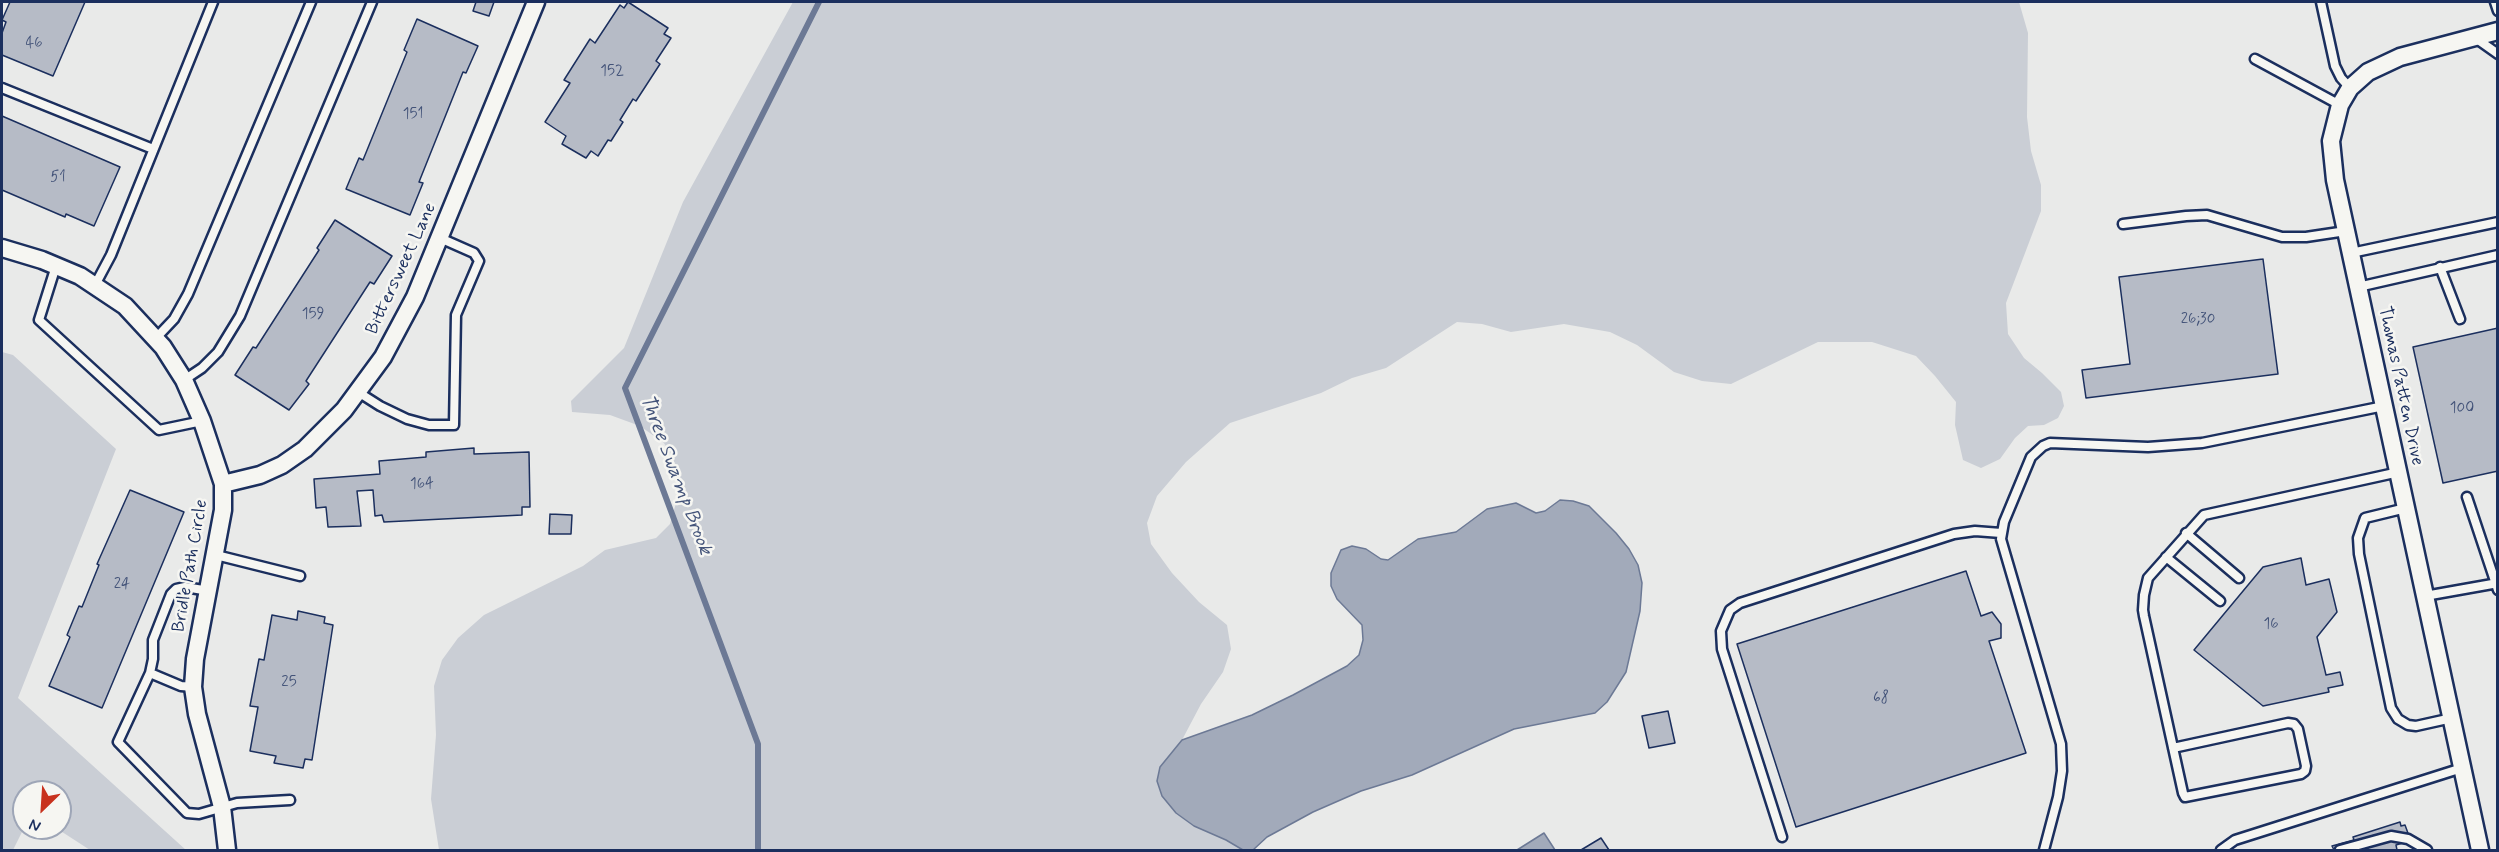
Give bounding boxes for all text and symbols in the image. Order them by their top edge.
house number: 46 [25,35,43,53]
house number: 152 [600,63,624,81]
house number: 151 [403,106,423,124]
house number: 51 [50,169,66,187]
street label: Bittersweet Lane [362,200,442,338]
street label: Thomas Patten Drive [2373,304,2427,468]
house number: 159 [302,306,324,324]
house number: 26;30 [2181,311,2215,329]
water label: Three Swamp Brook [633,392,717,558]
house number: 100 [2450,400,2474,418]
house number: 164 [410,476,434,494]
street label: Bridle Path Circle [169,498,213,634]
house number: 24 [114,576,130,594]
house number: 16 [2264,616,2278,634]
house number: 25 [281,674,297,692]
house number: 68 [1873,690,1889,708]
north arrow [12,780,72,840]
text: N [26,813,44,837]

